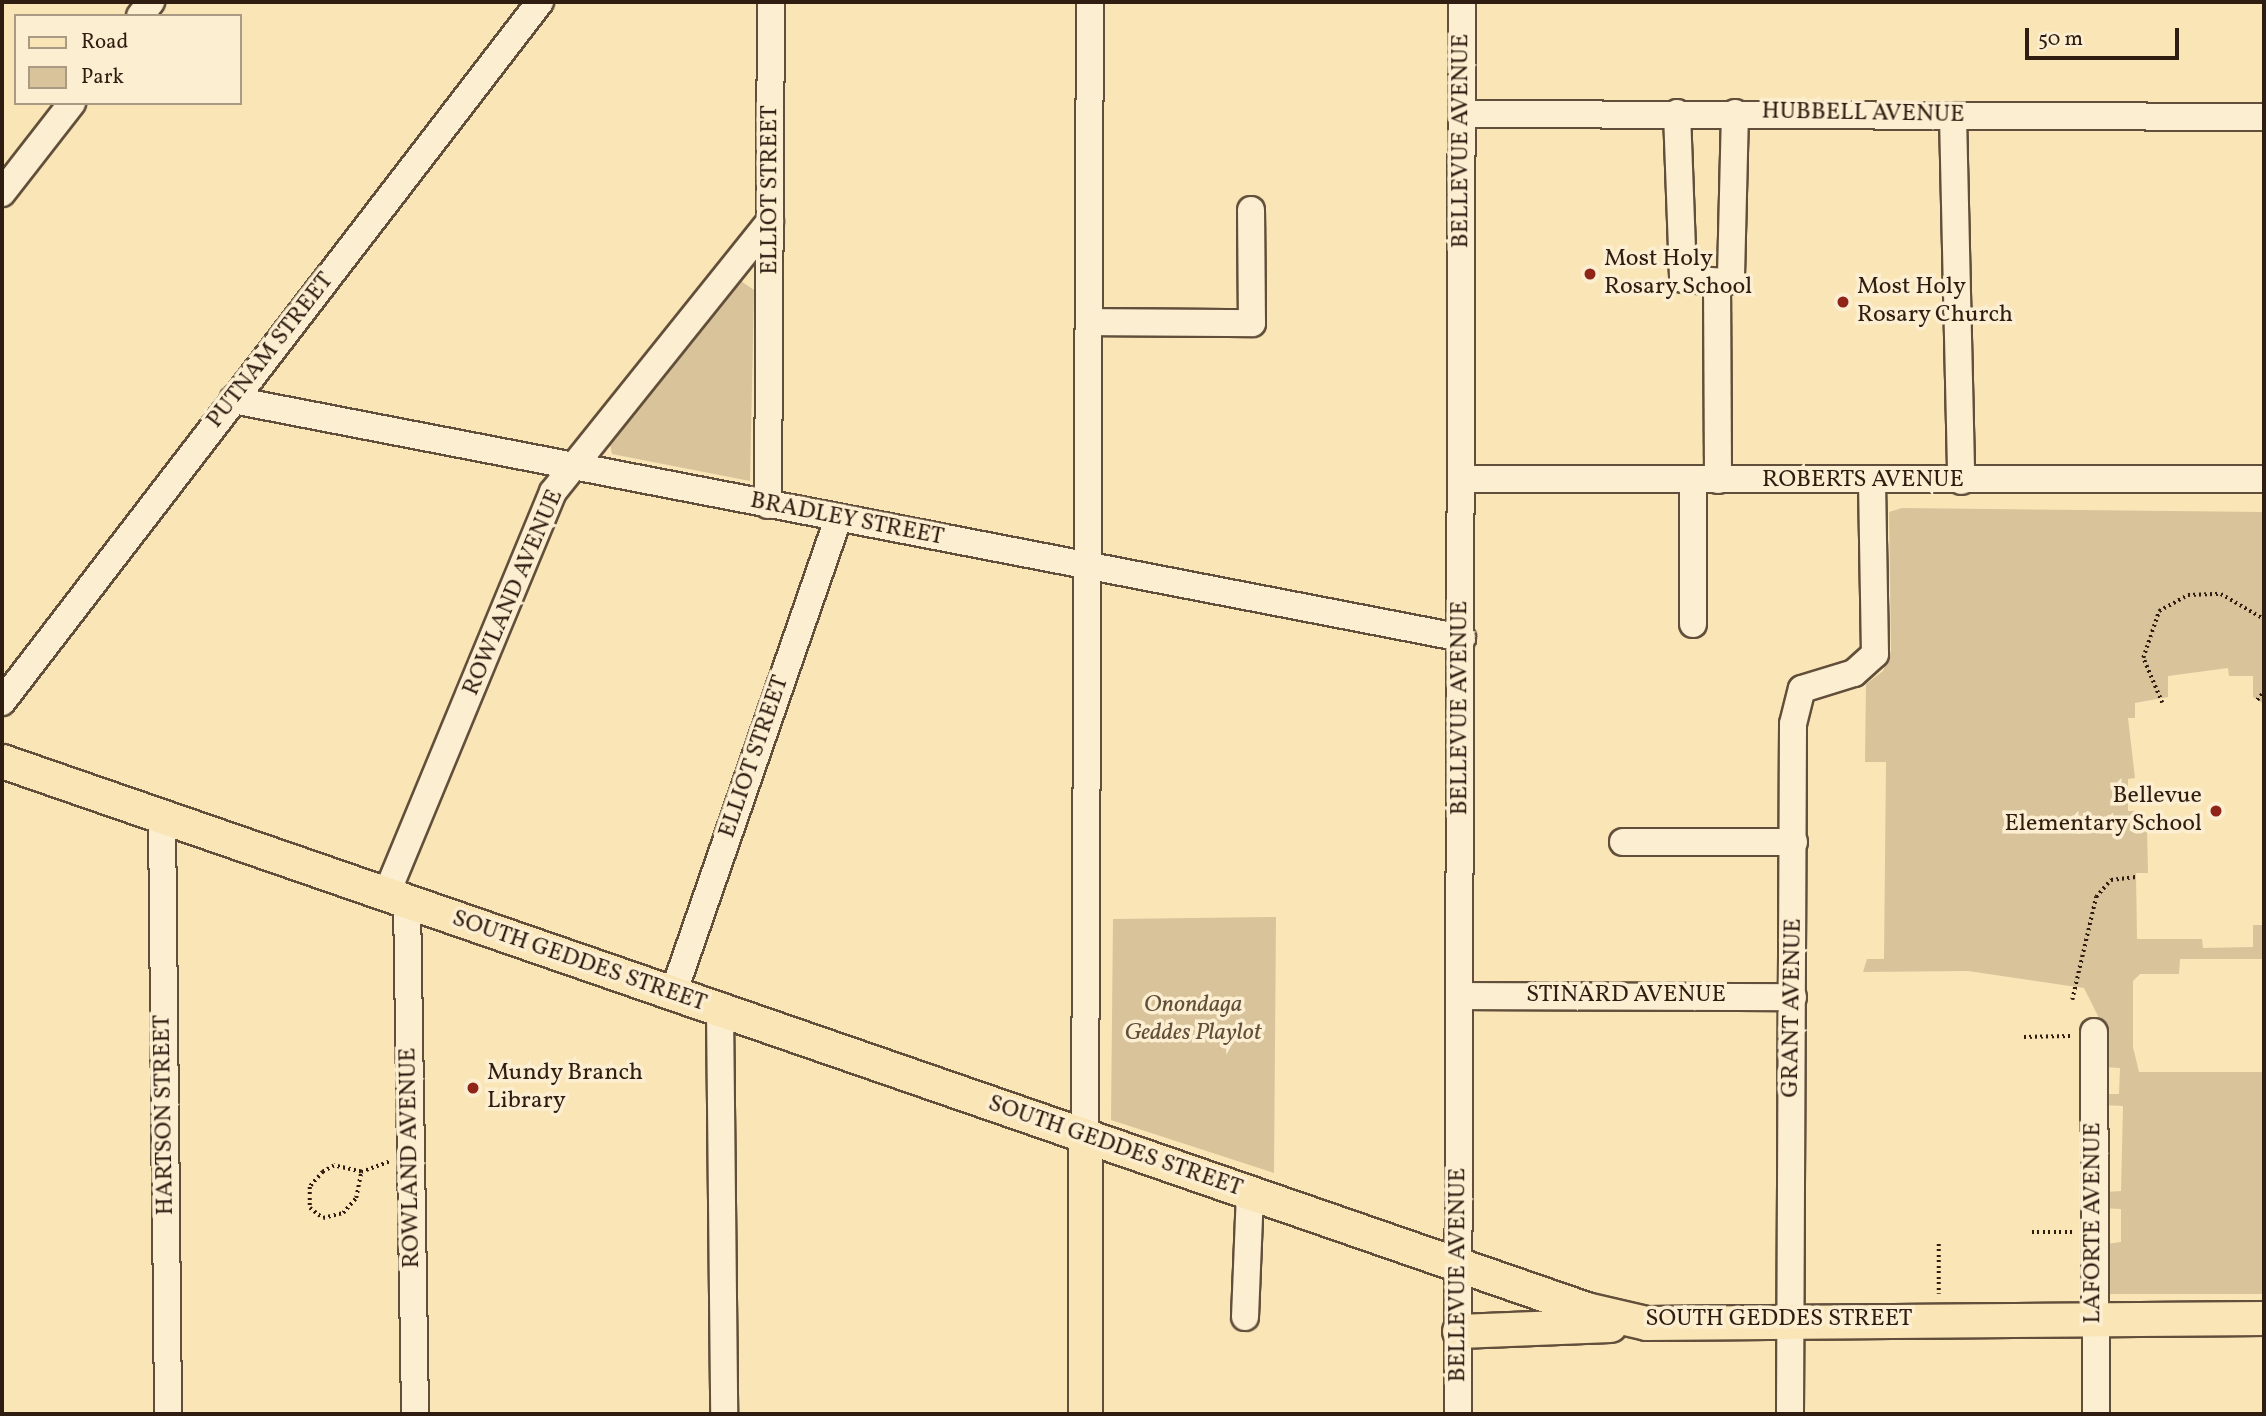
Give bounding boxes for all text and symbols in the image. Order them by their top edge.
legend [14,14,242,105]
scale bar [2028,14,2182,58]
text: 50 m [2038,25,2083,54]
text: Road [81,28,128,57]
street label: BELLEVUE AVENUE [1448,34,1476,248]
text: Park [81,63,124,92]
street label: HUBBELL AVENUE [1761,98,1965,130]
street label: ELLIOT STREET [757,105,785,275]
place label: Most Holy Rosary School [1604,246,1753,302]
marker: Most Holy Rosary School [1582,266,1598,282]
street label: PUTNAM STREET [201,267,341,435]
place label: Most Holy Rosary Church [1857,274,2014,330]
marker: Most Holy Rosary Church [1835,294,1851,310]
street label: ROBERTS AVENUE [1762,467,1964,495]
street label: ROWLAND AVENUE [458,486,570,700]
street label: BRADLEY STREET [747,487,947,553]
street label: BELLEVUE AVENUE [1447,601,1475,815]
street label: ELLIOT STREET [714,672,796,842]
place label: Bellevue Elementary School [2004,783,2202,839]
marker: Bellevue Elementary School [2208,803,2224,819]
street label: SOUTH GEDDES STREET [448,905,710,1019]
street label: GRANT AVENUE [1777,918,1809,1098]
street label: STINARD AVENUE [1526,982,1726,1010]
park label: Onondaga Geddes Playlot [1125,992,1261,1048]
street label: HARTSON STREET [149,1014,181,1216]
street label: ROWLAND AVENUE [395,1047,427,1269]
place label: Mundy Branch Library [487,1060,644,1116]
marker: Mundy Branch Library [465,1080,481,1096]
street label: SOUTH GEDDES STREET [984,1090,1246,1204]
street label: LAFORTE AVENUE [2080,1122,2108,1324]
street label: BELLEVUE AVENUE [1445,1168,1473,1382]
street label: SOUTH GEDDES STREET [1645,1306,1913,1334]

